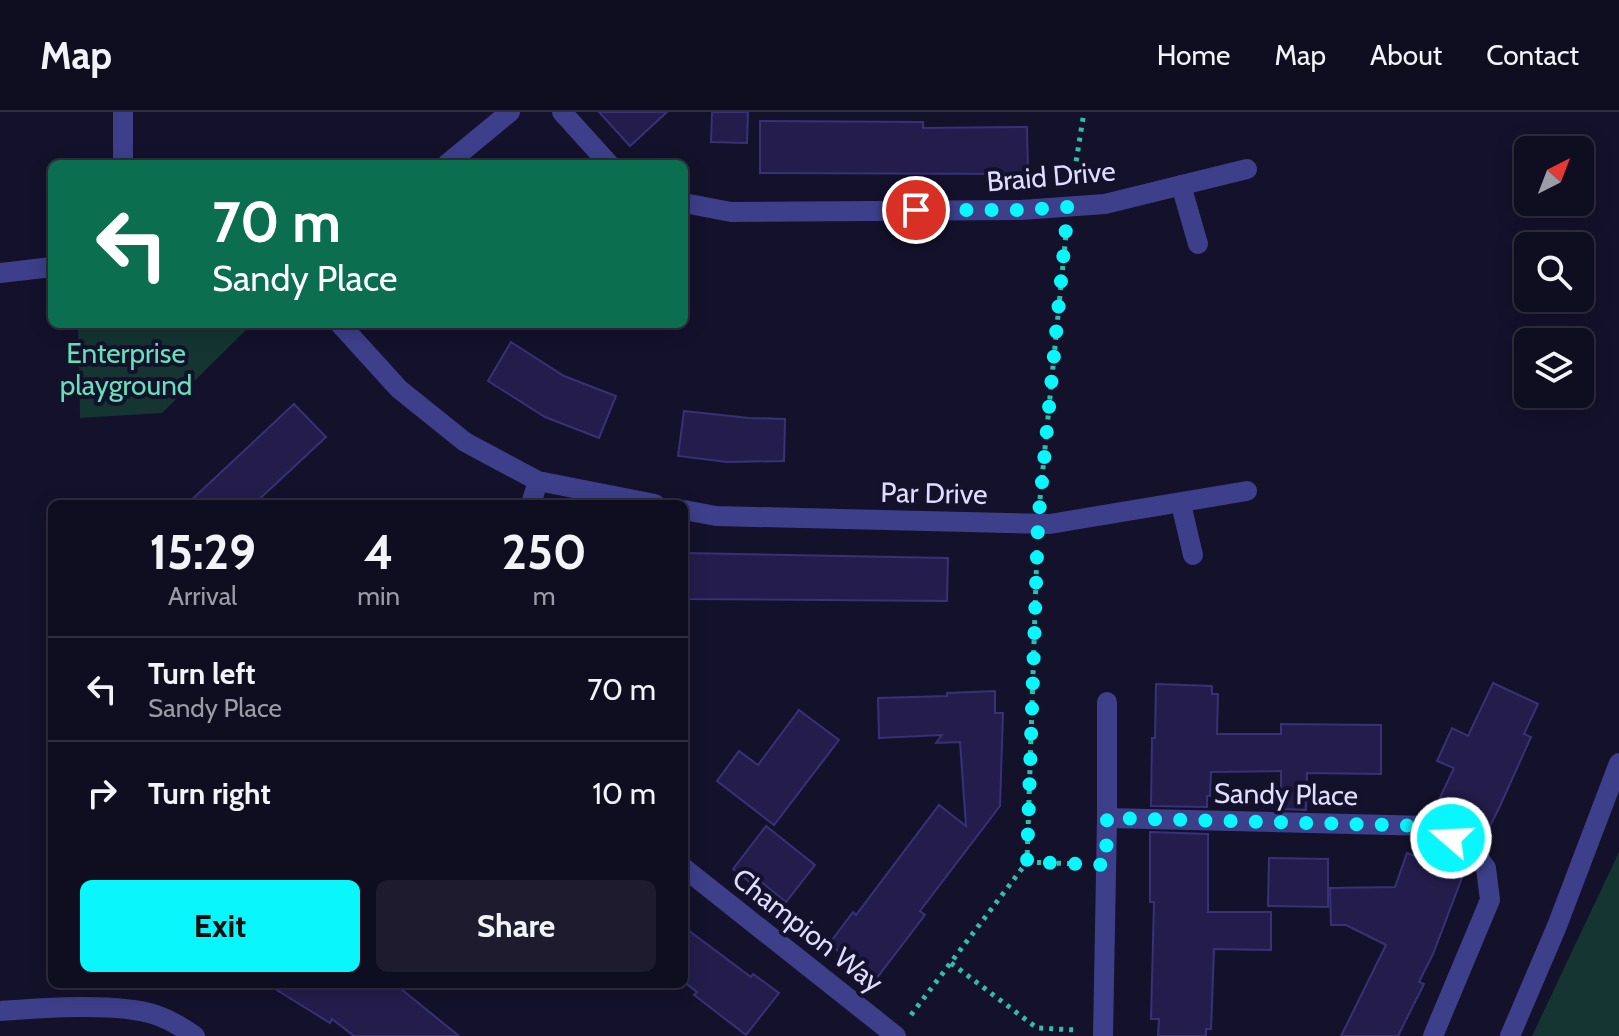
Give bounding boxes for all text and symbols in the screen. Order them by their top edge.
text: Map [40,32,112,79]
text: Home [1157,38,1230,72]
text: Map [1274,38,1326,72]
text: About [1370,38,1442,72]
text: Contact [1486,38,1579,72]
north arrow [1514,136,1594,216]
map controls [1514,136,1594,408]
street label: Braid Drive [985,153,1117,199]
pin [882,176,950,244]
text: 70 m [212,188,341,256]
icon: arrive [894,188,938,232]
icon: left [80,192,184,296]
button: search [1514,232,1594,312]
text: Sandy Place [212,256,397,300]
button: layers [1514,328,1594,408]
park label: Enterprise playground [60,336,192,402]
street label: Par Drive [880,475,988,511]
text: 15:29 [149,523,256,581]
text: 4 [364,523,394,581]
text: 250 [502,523,587,581]
text: Arrival [168,580,237,612]
text: min [357,580,400,612]
text: m [533,580,555,612]
text: Turn left [148,655,256,692]
icon: left [80,667,124,711]
text: 70 m [587,671,656,708]
text: Sandy Place [148,692,282,724]
icon: right [80,771,124,815]
text: Turn right [148,775,271,812]
text: 10 m [592,775,656,812]
street label: Sandy Place [1214,776,1358,812]
position arrow [1409,796,1493,880]
street label: Champion Way [726,861,890,999]
button: Exit [80,880,360,972]
button: Share [376,880,656,972]

